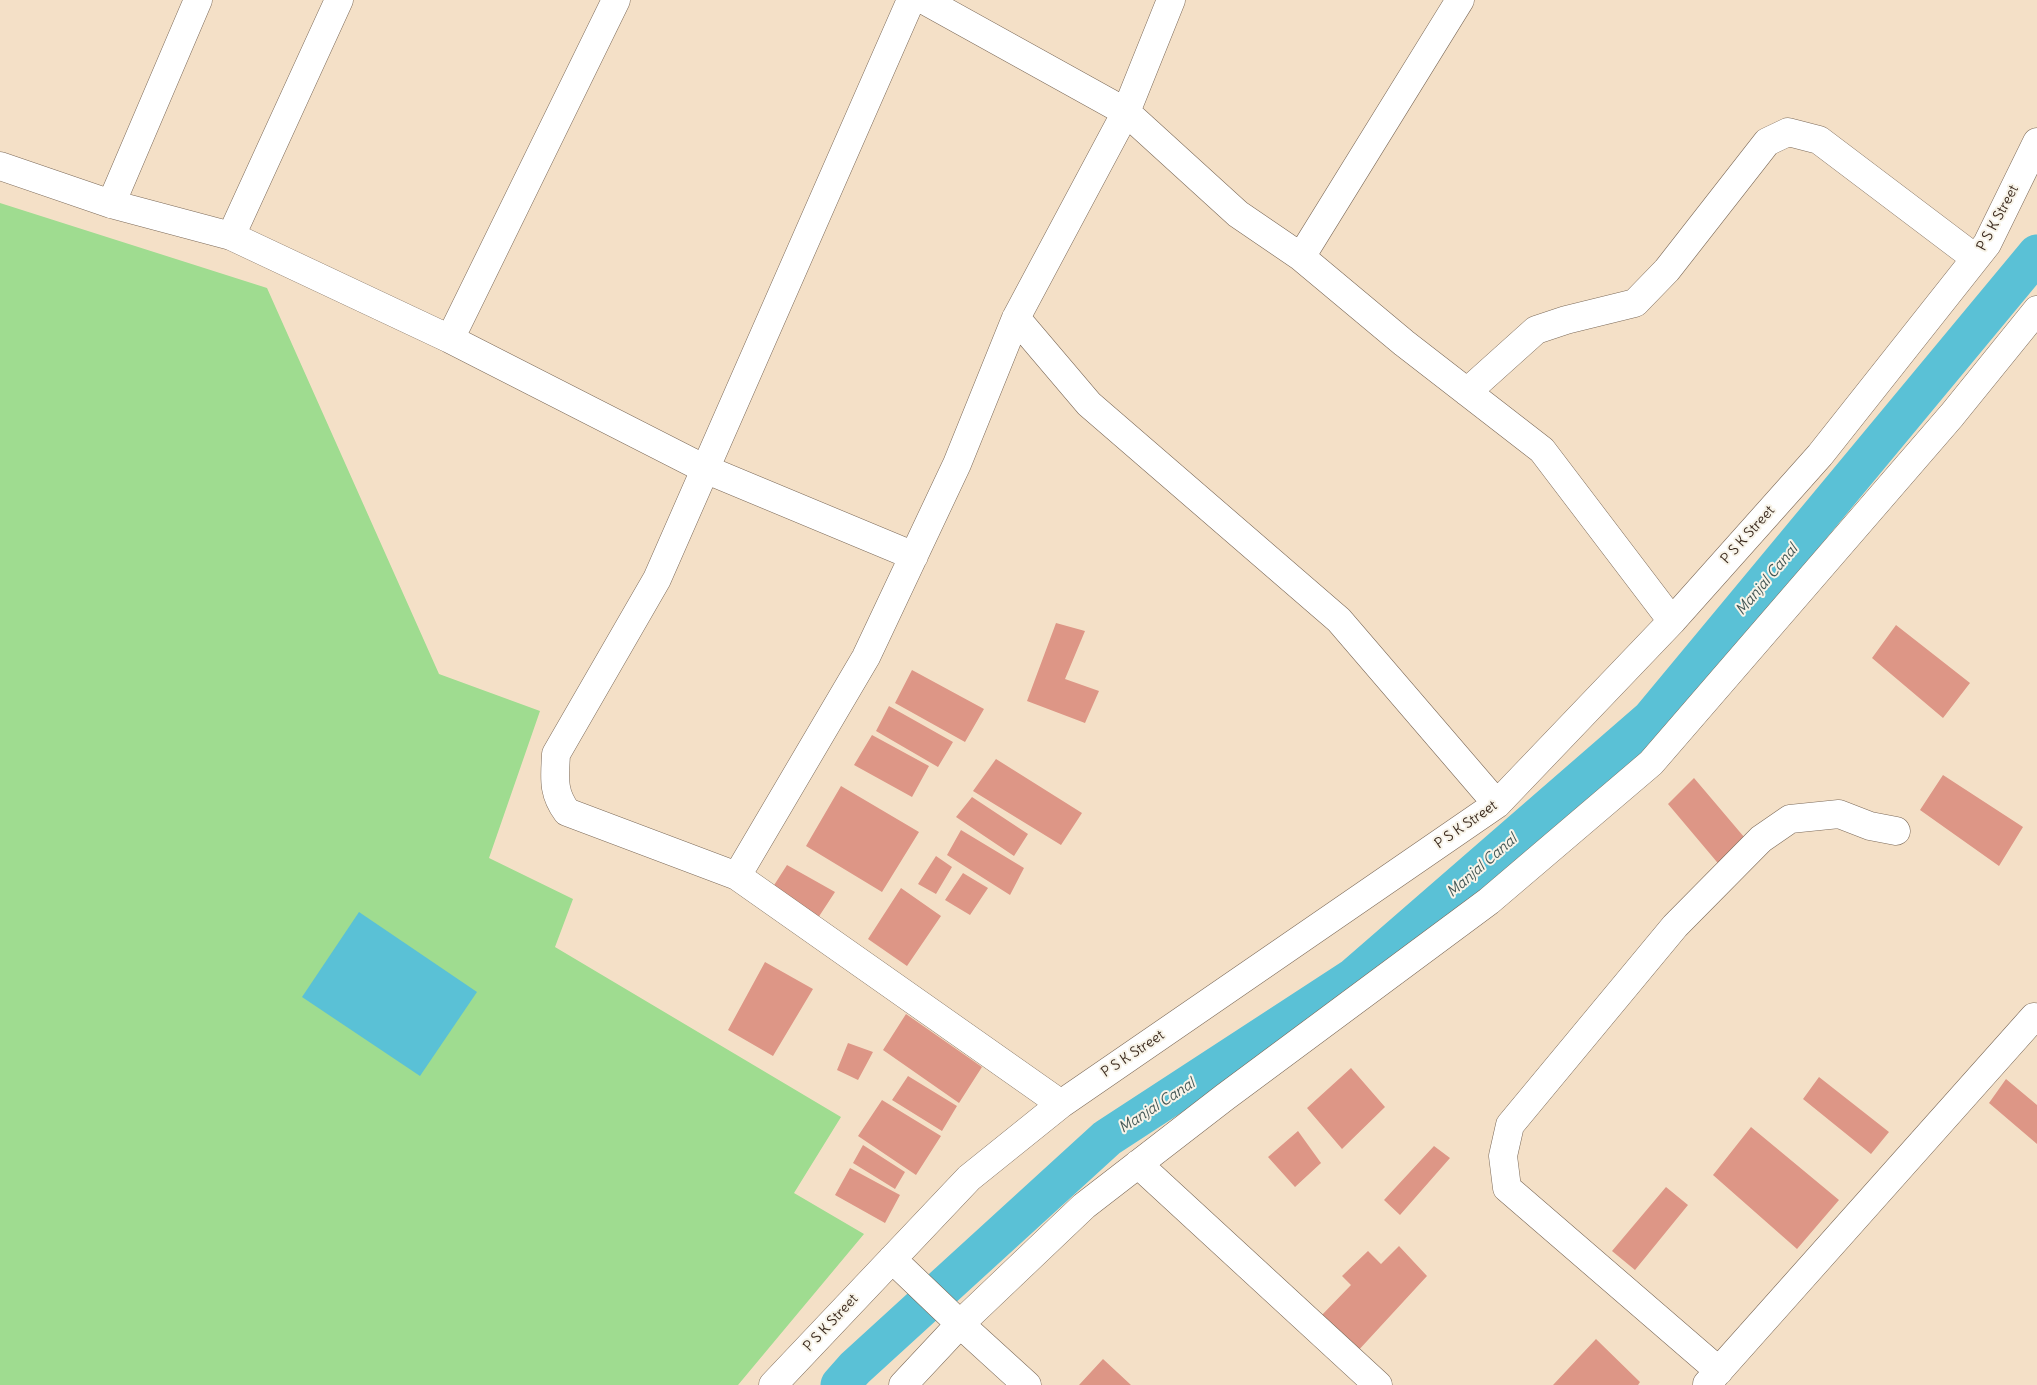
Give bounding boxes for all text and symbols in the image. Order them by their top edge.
street label: P S K Street [1974,182,2022,254]
street label: P S K Street [1718,503,1778,567]
water label: Manjal Canal [1732,541,1802,619]
street label: P S K Street [1432,797,1500,853]
water label: Manjal Canal [1443,831,1521,901]
street label: P S K Street [1098,1027,1168,1081]
water label: Manjal Canal [1116,1075,1198,1137]
street label: P S K Street [800,1291,862,1355]

